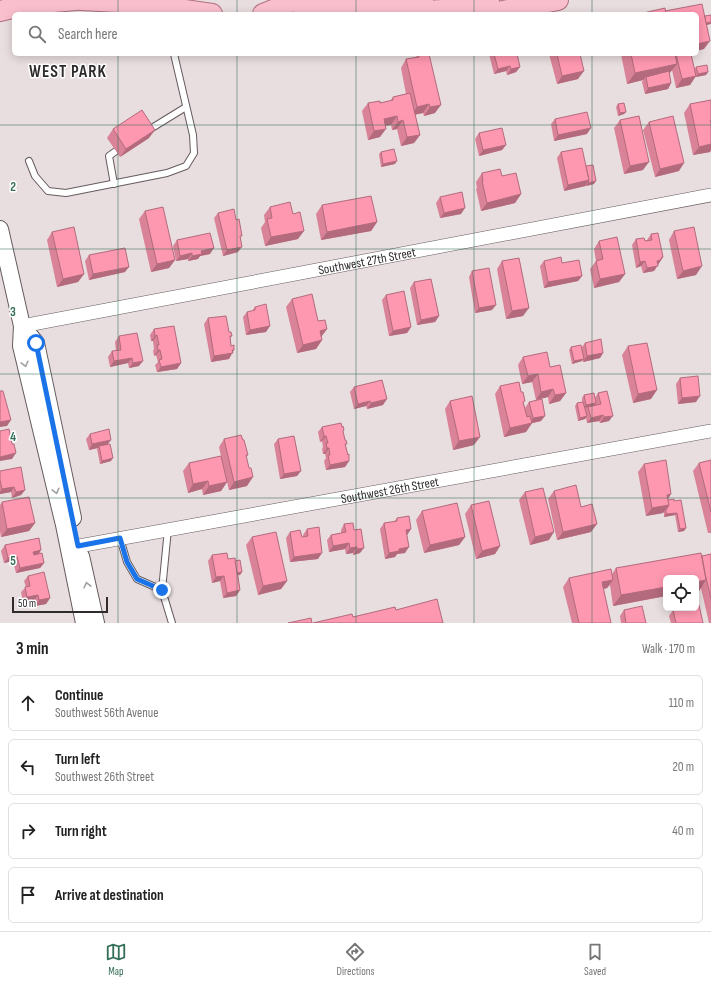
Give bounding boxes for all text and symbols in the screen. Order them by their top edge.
search box [12,12,699,56]
icon: search [26,23,48,45]
text: Search here [58,25,118,44]
district label: WEST PARK [29,62,107,82]
text: 2 [10,179,16,195]
street label: Southwest 27th Street [317,244,417,279]
text: 3 [10,304,16,320]
route start [27,334,45,352]
one-way arrow [21,361,29,368]
text: 4 [10,429,16,445]
street label: Southwest 26th Street [340,474,440,507]
one-way arrow [51,488,59,494]
text: 5 [10,553,16,569]
map controls [663,575,699,611]
button: locate [663,575,699,611]
route end [153,581,171,599]
one-way arrow [84,582,92,588]
scale bar [12,595,108,614]
text: 50 m [18,597,36,610]
text: 3 min [16,639,49,659]
text: Walk · 170 m [642,641,695,657]
text: Continue [55,686,104,705]
icon: ahead [17,692,39,714]
text: 110 m [669,695,694,711]
text: Southwest 56th Avenue [55,705,158,721]
text: Turn left [55,750,100,769]
icon: left [17,756,39,778]
text: 20 m [672,759,694,775]
text: Southwest 26th Street [55,769,154,785]
icon: right [17,820,39,842]
text: Turn right [55,822,107,841]
text: 40 m [672,823,694,839]
icon: arrive [17,884,39,906]
text: Arrive at destination [55,886,164,905]
tab: Map [105,941,127,978]
tab: Directions [337,941,374,978]
tab: Saved [584,941,606,978]

